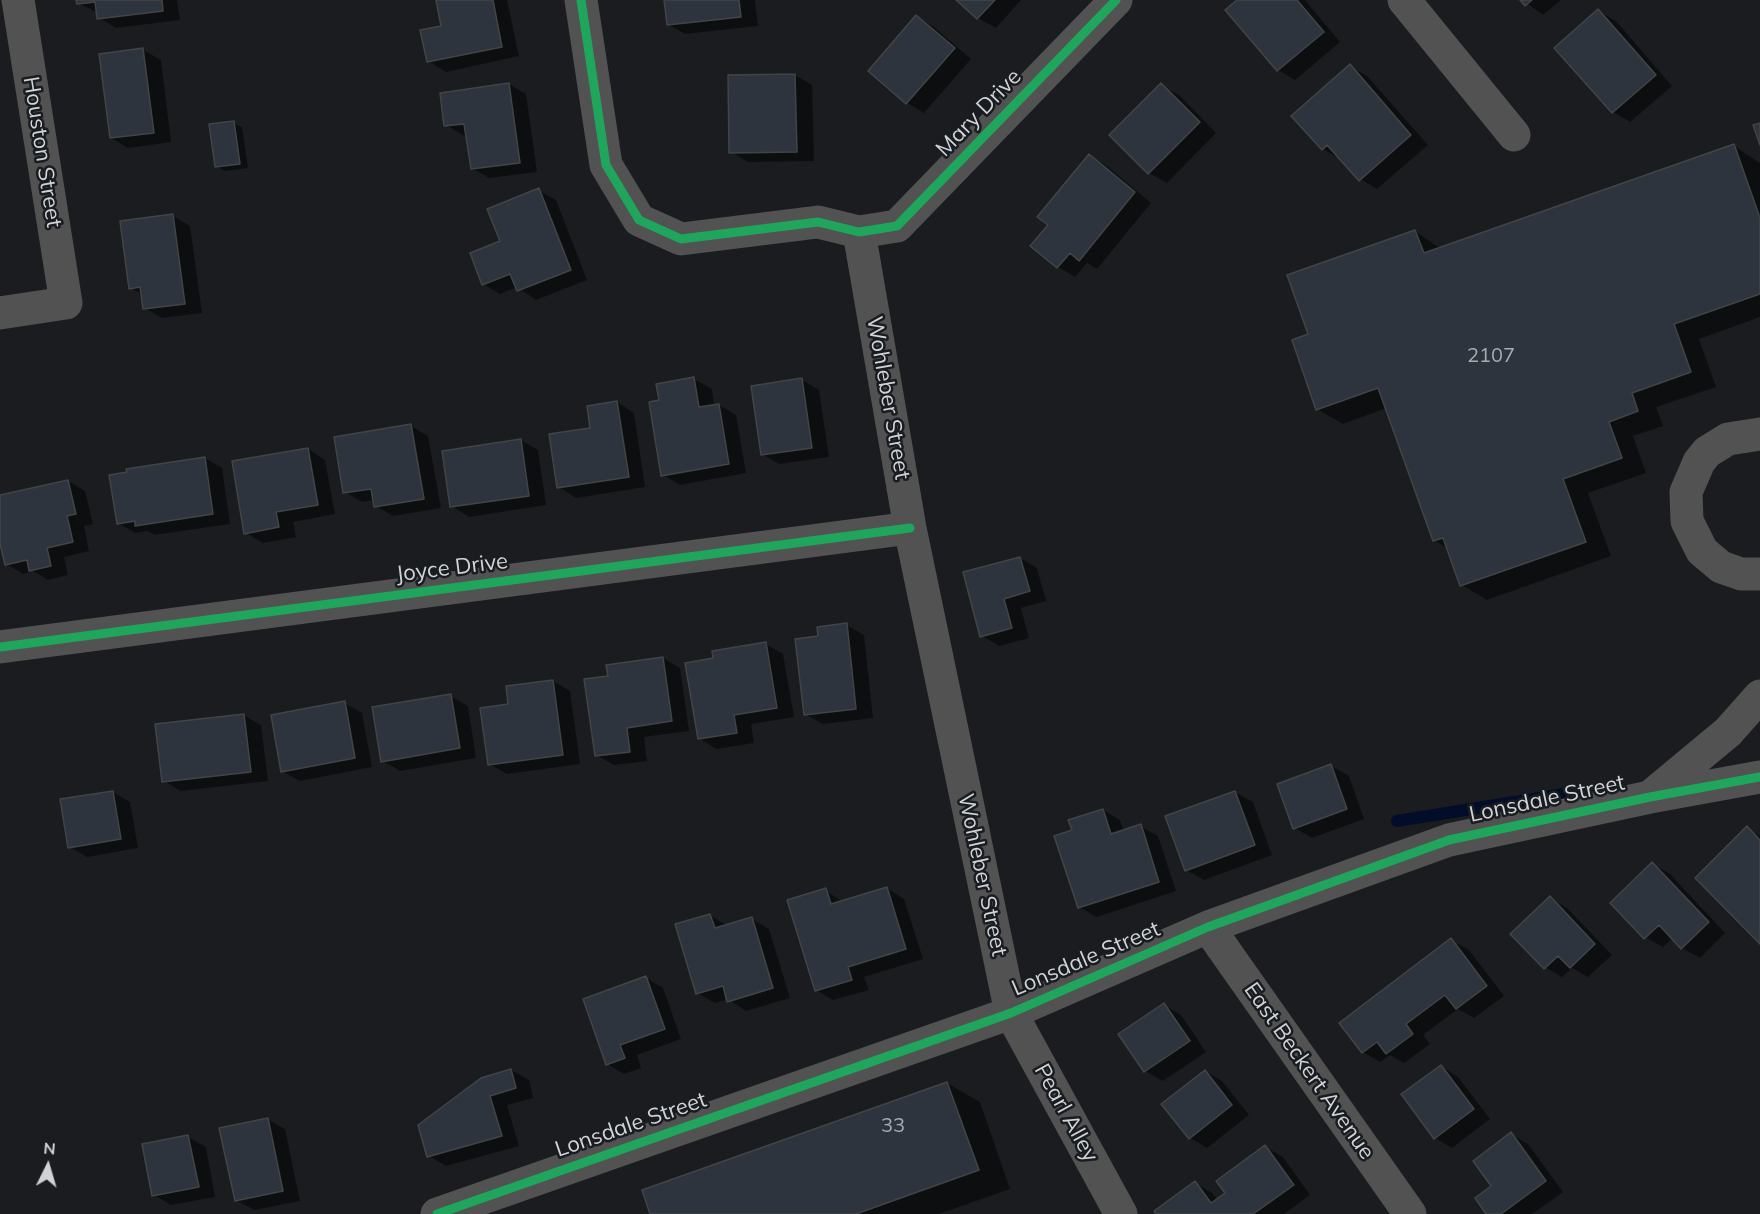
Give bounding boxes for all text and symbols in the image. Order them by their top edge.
street label: Mary Drive [931,64,1027,162]
street label: Houston Street [17,75,67,229]
street label: Wohleber Street [861,314,915,482]
house number: 2107 [1467,344,1515,368]
street label: Joyce Drive [394,548,510,588]
street label: Lonsdale Street [1467,770,1627,828]
street label: Wohleber Street [952,791,1012,959]
street label: Lonsdale Street [1008,916,1164,1002]
street label: East Beckert Avenue [1238,978,1380,1164]
street label: Pearl Alley [1028,1059,1104,1167]
street label: Lonsdale Street [552,1087,710,1163]
house number: 33 [881,1114,905,1138]
north arrow [18,1136,78,1196]
text: N [43,1138,56,1159]

